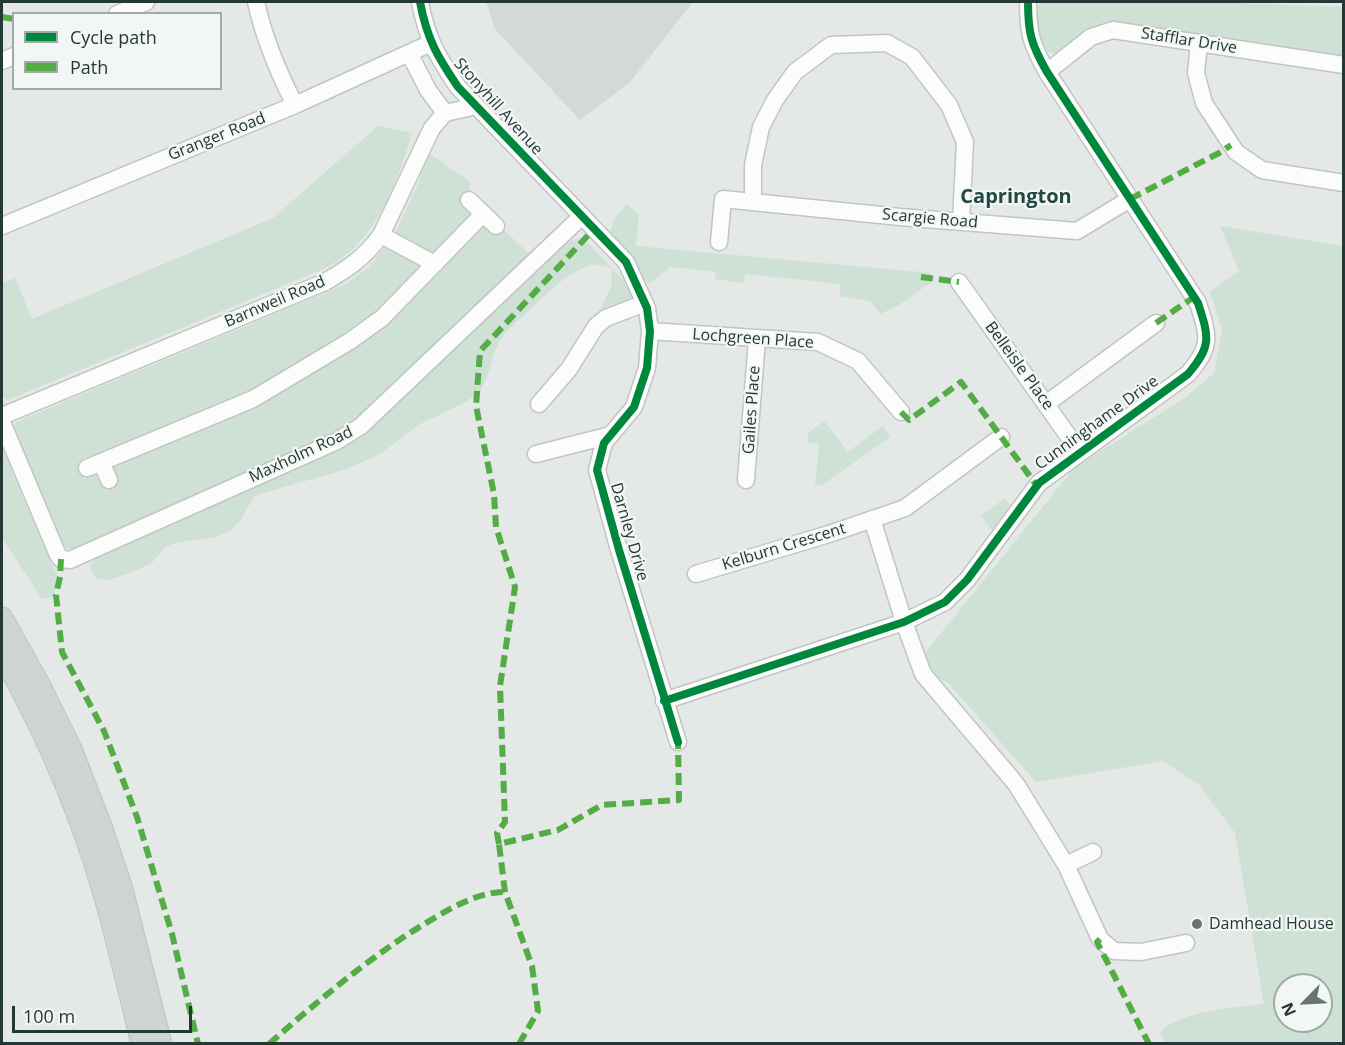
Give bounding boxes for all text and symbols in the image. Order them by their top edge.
legend [12,12,222,90]
street label: Stafflar Drive [1140,24,1238,58]
text: Cycle path [70,25,157,49]
text: Path [70,55,108,79]
street label: Stonyhill Avenue [449,55,547,159]
street label: Granger Road [165,109,269,165]
district label: Caprington [960,185,1072,209]
street label: Scargie Road [881,205,979,233]
street label: Barnweil Road [222,272,328,332]
street label: Belleisle Place [981,318,1057,414]
street label: Lochgreen Place [692,325,814,353]
street label: Gailes Place [739,365,765,455]
street label: Cunninghame Drive [1032,372,1162,474]
street label: Maxholm Road [246,423,356,487]
street label: Darnley Drive [606,481,652,583]
street label: Kelburn Crescent [720,519,848,575]
place label: Damhead House [1209,914,1334,934]
marker: Damhead House [1190,917,1204,931]
north arrow [1273,973,1333,1033]
scale bar [15,994,195,1032]
text: N [1276,999,1301,1020]
text: 100 m [23,1004,75,1028]

